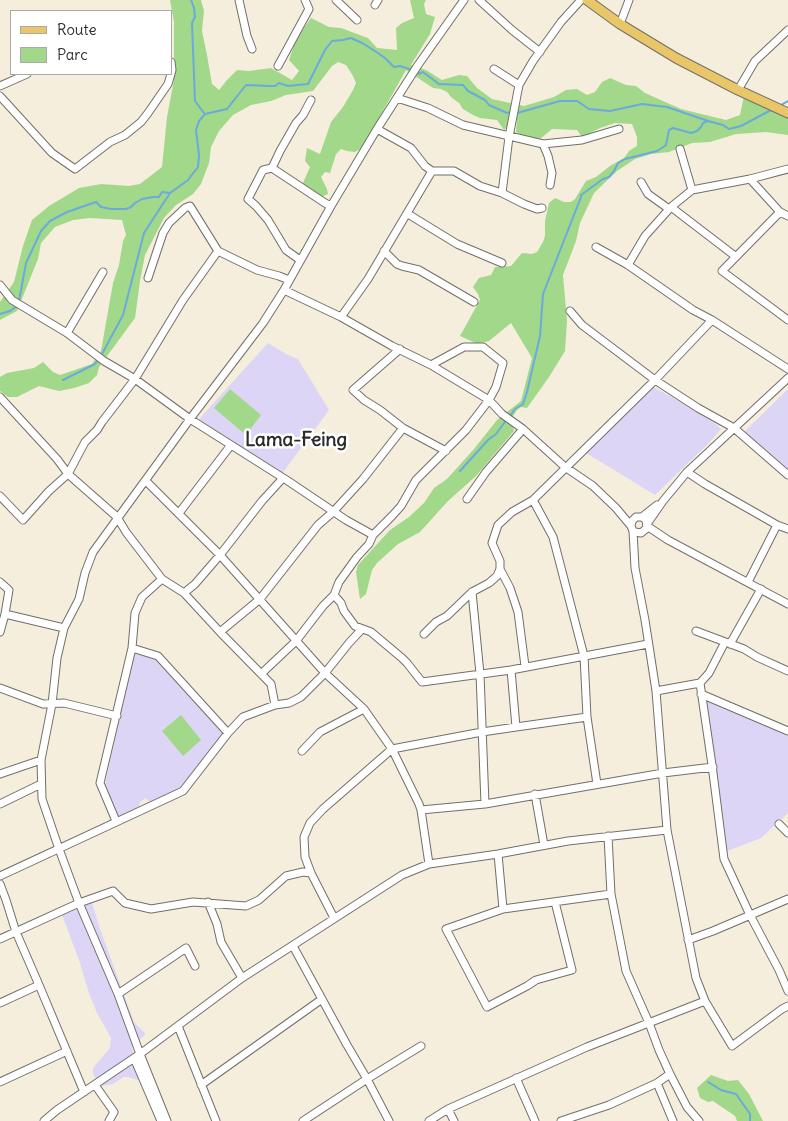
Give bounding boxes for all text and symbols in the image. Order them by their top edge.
legend [10,10,172,75]
text: Route [57,20,97,39]
text: Parc [57,45,88,64]
district label: Lama-Feing [245,430,347,452]

